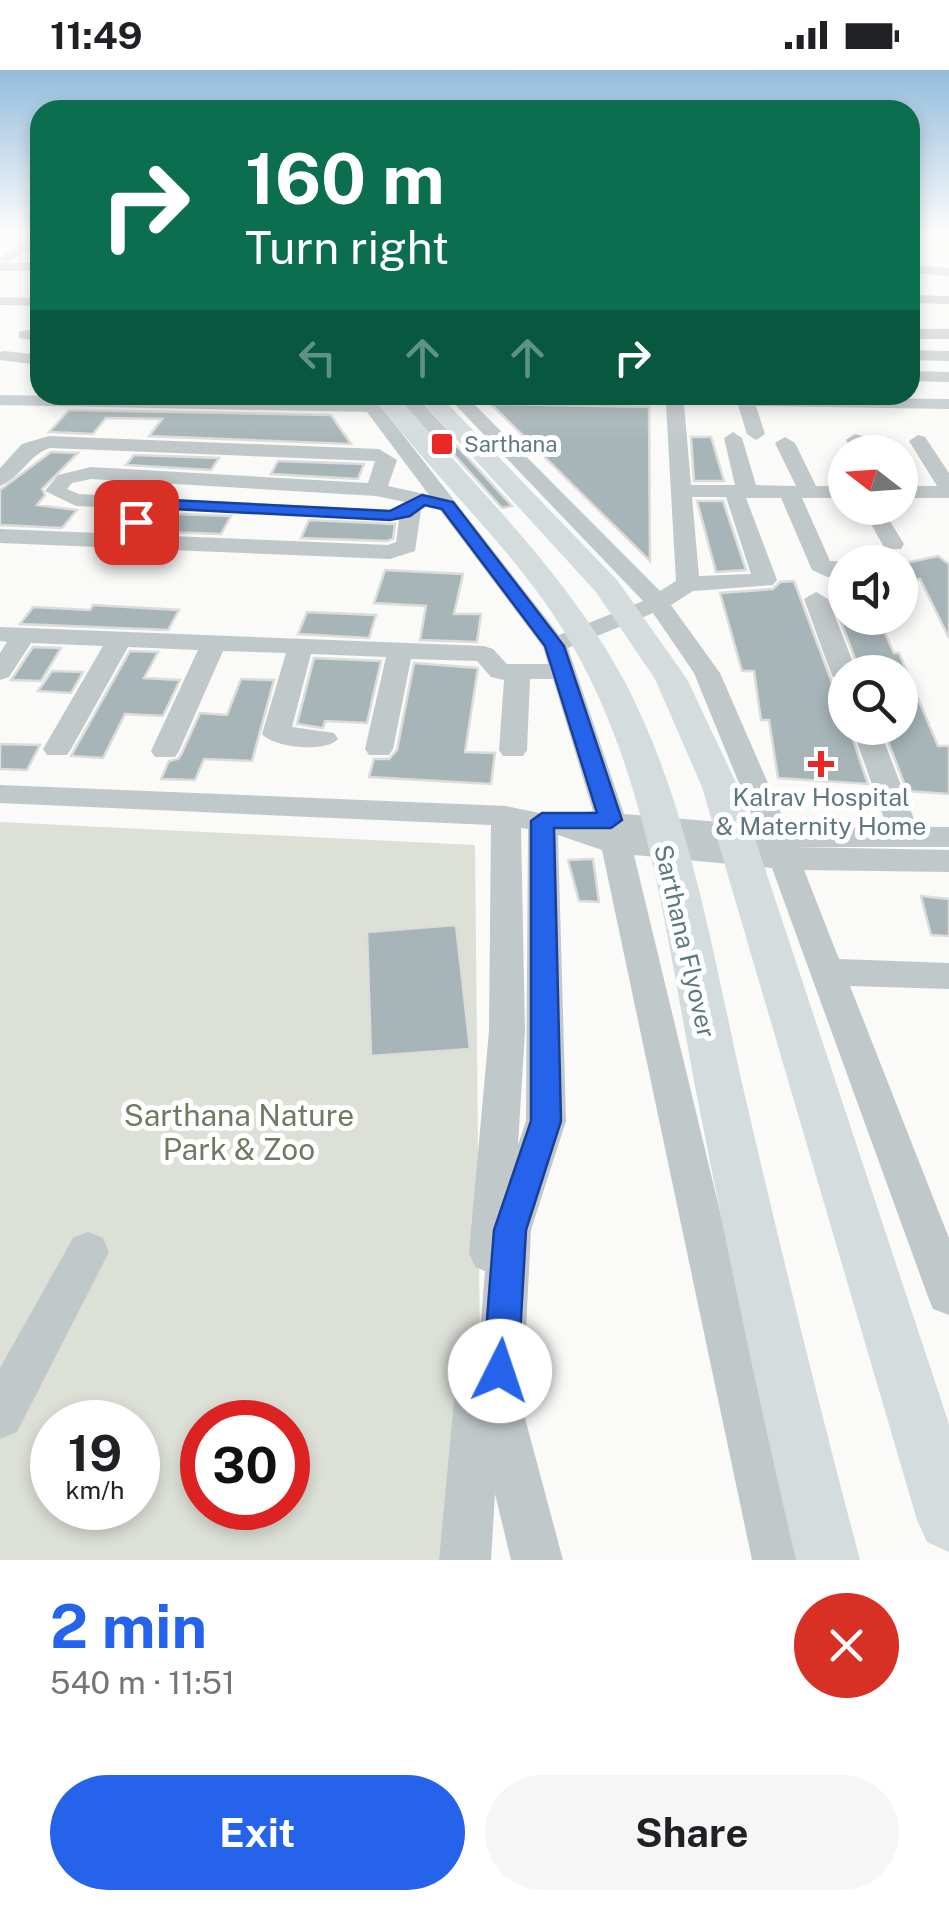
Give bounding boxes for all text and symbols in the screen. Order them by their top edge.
text: 11:49 [50,13,143,58]
text: 160 m [245,137,445,220]
icon: right [80,140,210,270]
text: Turn right [245,221,449,274]
icon: left [290,330,345,385]
icon: ahead [395,330,450,385]
icon: ahead [500,330,555,385]
icon: right [605,330,660,385]
marker: Sarthana [429,431,455,457]
place label: Sarthana [464,431,557,457]
north arrow [828,435,918,525]
map controls [828,435,918,745]
pin [94,480,179,565]
icon: arrive [109,495,164,550]
button: sound [828,545,918,635]
button: search [828,655,918,745]
marker: Kalrav Hospital & Maternity Home [808,751,834,777]
place label: Kalrav Hospital & Maternity Home [715,782,927,841]
street label: Sarthana Flyover [648,841,722,1041]
park label: Sarthana Nature Park & Zoo [124,1097,354,1167]
position arrow [448,1319,552,1423]
speed limit sign: 30 [180,1400,310,1530]
text: 19 [68,1423,122,1482]
text: km/h [66,1475,124,1505]
text: 2 min [50,1591,207,1662]
button: close [794,1593,899,1698]
text: 540 m · 11:51 [50,1664,235,1701]
button: Exit [50,1775,465,1890]
button: Share [485,1775,899,1890]

